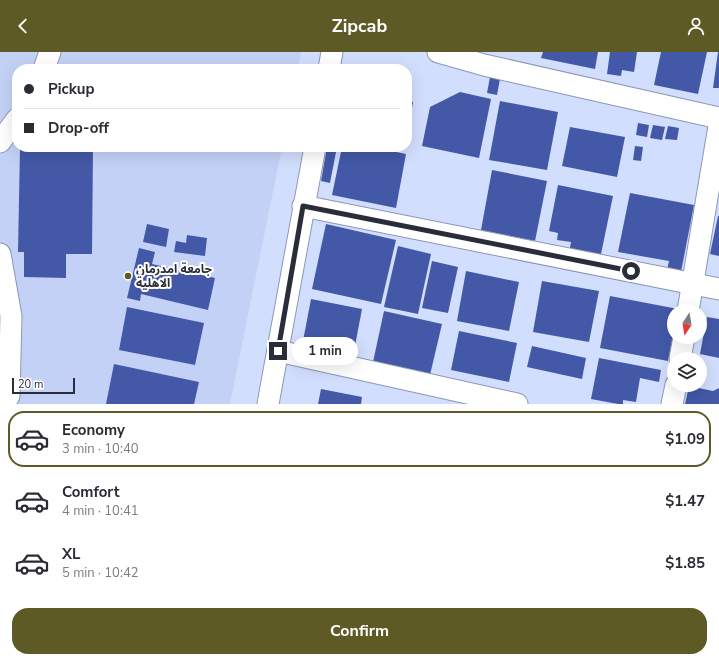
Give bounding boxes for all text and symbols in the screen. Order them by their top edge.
text: Zipcab [332,14,387,38]
icon: back [12,15,34,37]
icon: person [685,15,707,37]
text: Pickup [48,79,94,99]
text: Drop-off [48,118,109,138]
place label: جامعة امدرمان الاهلية [136,261,213,291]
route start [622,262,640,280]
marker: جامعة امدرمان الاهلية [123,271,133,281]
north arrow [667,304,707,344]
map controls [667,304,707,392]
callout: 1 min [292,337,358,365]
route end [269,342,287,360]
text: 1 min [308,342,342,360]
button: layers [667,352,707,392]
scale bar [12,376,75,395]
text: 20 m [18,377,43,392]
text: Economy [62,420,125,440]
icon: car [14,421,50,457]
text: $1.09 [665,429,705,449]
text: 3 min · 10:40 [62,440,138,458]
text: Comfort [62,482,119,502]
icon: car [14,483,50,519]
text: $1.47 [665,491,705,511]
text: 4 min · 10:41 [62,502,138,520]
text: XL [62,544,81,564]
icon: car [14,545,50,581]
text: $1.85 [665,553,705,573]
text: 5 min · 10:42 [62,564,138,582]
button: Confirm [12,608,707,654]

